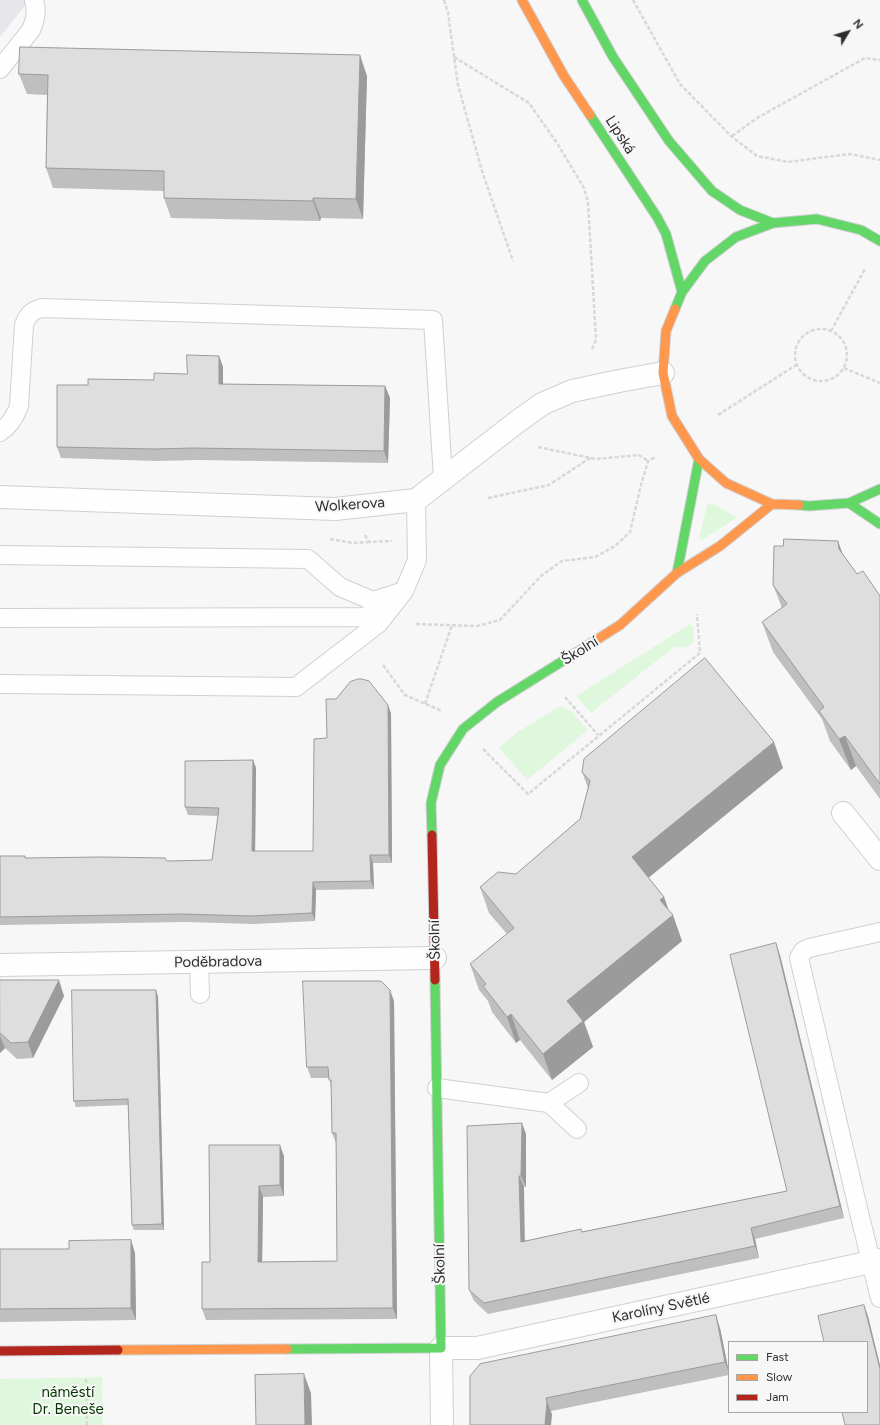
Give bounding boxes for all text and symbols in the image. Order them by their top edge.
north arrow [828,12,868,52]
text: N [850,17,866,32]
street label: Lipská [601,113,639,157]
street label: Wolkerova [314,494,386,516]
street label: Školní [558,633,602,669]
street label: Školní [426,920,444,960]
street label: Poděbradova [174,952,262,972]
street label: Školní [431,1244,449,1284]
street label: Karolíny Světlé [610,1289,712,1327]
legend [728,1341,868,1413]
text: Fast [766,1350,789,1364]
text: Slow [766,1370,792,1384]
park label: náměstí Dr. Beneše [32,1384,104,1419]
text: Jam [766,1390,789,1404]

